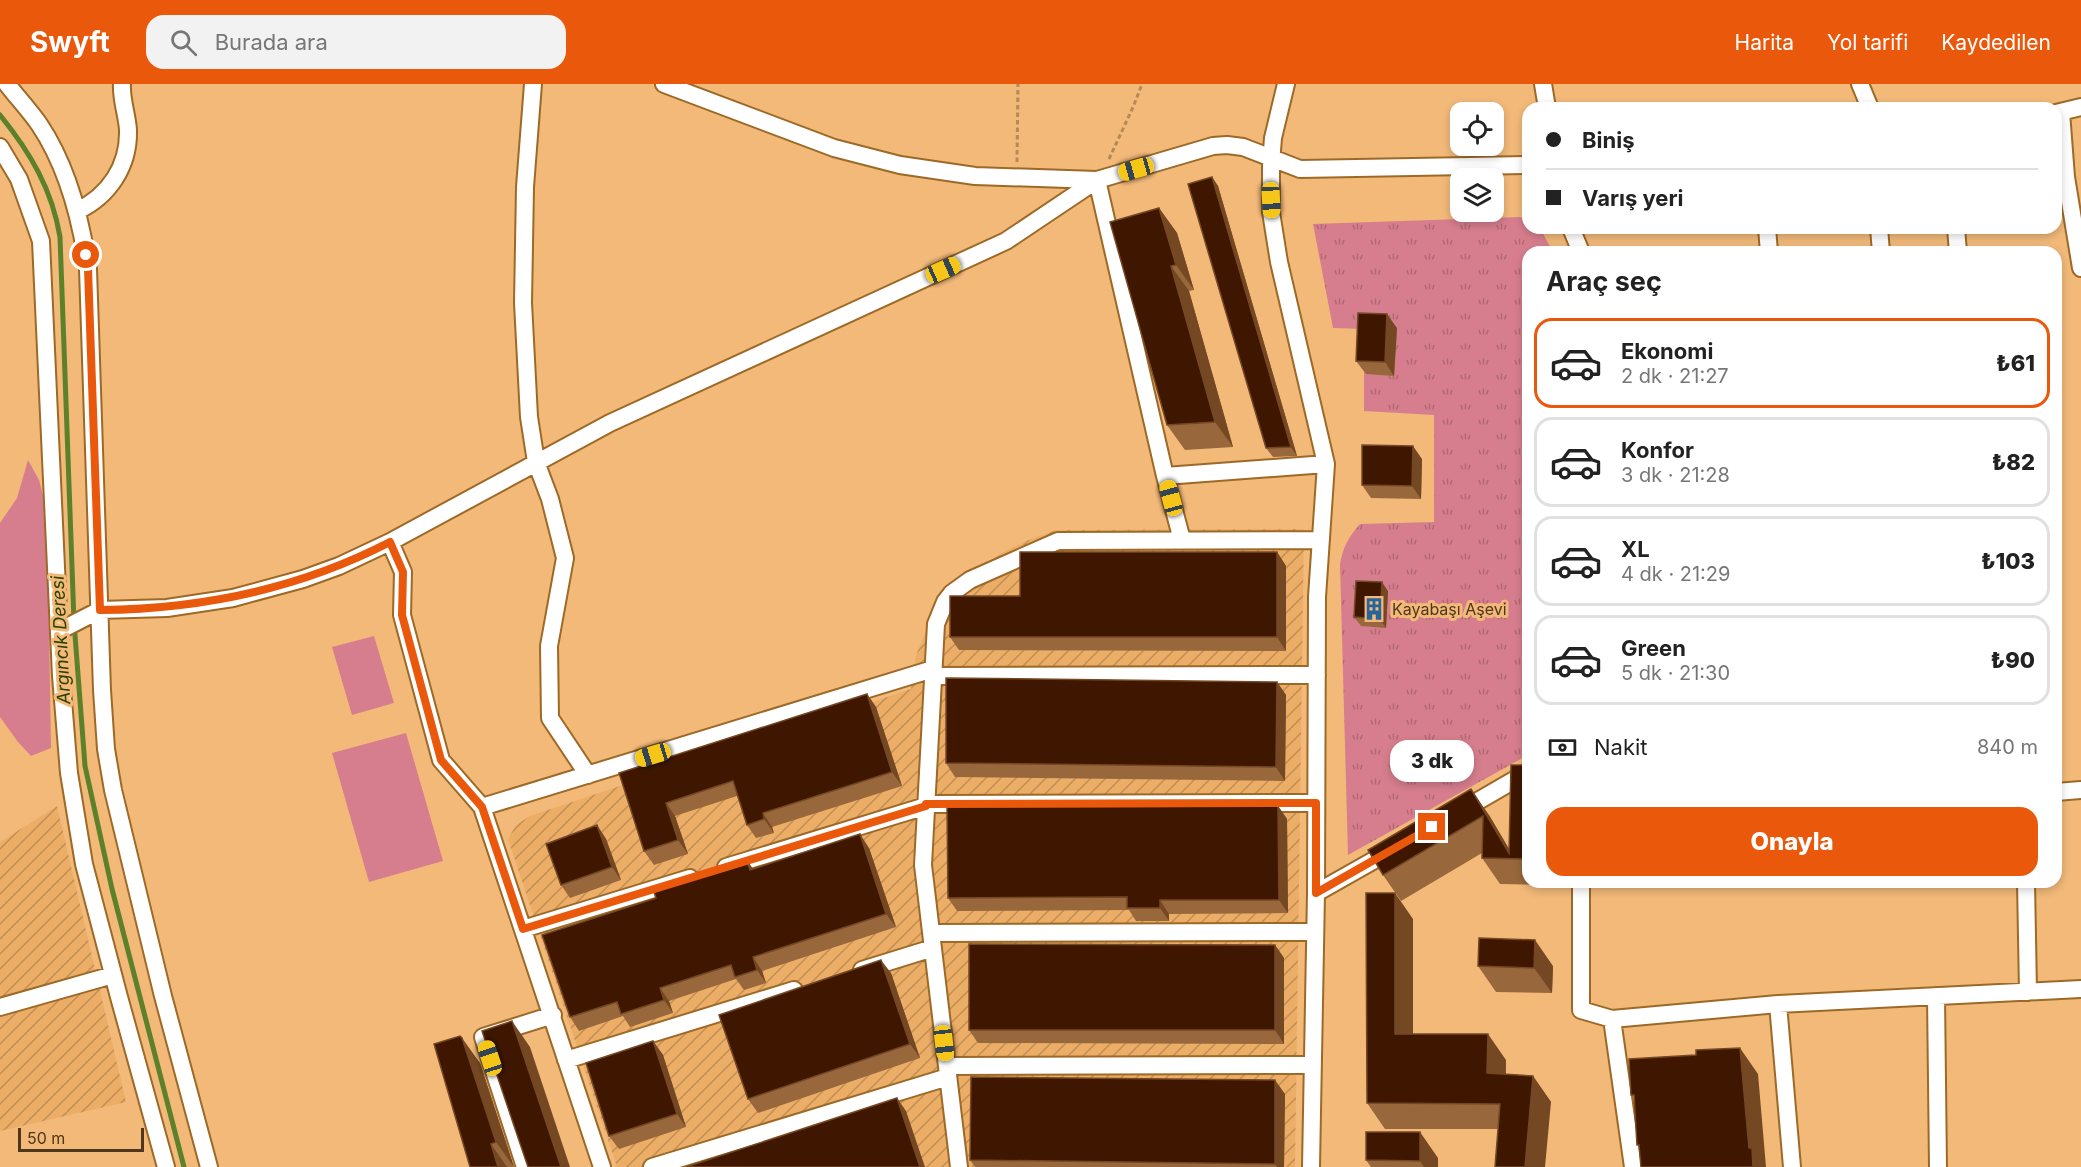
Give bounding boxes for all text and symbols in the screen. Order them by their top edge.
search box [146,15,566,69]
text: Swyft [30,25,110,59]
icon: search [167,26,200,59]
text: Burada ara [215,29,328,55]
text: Harita [1735,30,1794,55]
text: Yol tarifi [1827,30,1908,55]
text: Kaydedilen [1941,30,2051,55]
map controls [1450,102,1504,222]
button: locate [1450,102,1504,156]
text: Biniş [1582,127,1635,153]
car [1116,155,1156,183]
button: layers [1450,168,1504,222]
car [1261,182,1281,218]
text: Varış yeri [1582,185,1684,211]
route start [72,241,99,268]
car [923,254,963,286]
text: Araç seç [1546,265,1662,298]
icon: car [1549,336,1603,390]
text: Ekonomi [1621,338,1713,364]
text: ₺61 [1996,350,2035,376]
text: 2 dk · 21:27 [1621,364,1729,388]
icon: car [1549,435,1603,489]
text: Konfor [1621,437,1694,463]
text: ₺82 [1992,449,2035,475]
text: 3 dk · 21:28 [1621,463,1730,487]
car [1158,478,1184,518]
icon: car [1549,534,1603,588]
text: XL [1621,536,1650,562]
text: ₺103 [1981,548,2035,574]
text: 4 dk · 21:29 [1621,562,1730,586]
water label: Argıncık Deresi [47,575,74,706]
building icon: Kayabaşı Aşevi [1361,596,1387,622]
place label: Kayabaşı Aşevi [1392,599,1507,619]
icon: car [1549,633,1603,687]
text: Green [1621,635,1686,661]
text: ₺90 [1991,647,2035,673]
text: 5 dk · 21:30 [1621,661,1730,685]
icon: cash [1546,731,1579,764]
text: Nakit [1594,734,1648,760]
text: 840 m [1977,735,2038,759]
callout: 3 dk [1390,740,1474,782]
car [633,741,673,769]
text: 3 dk [1411,749,1453,773]
button: Onayla [1546,807,2038,876]
route end [1418,813,1445,840]
car [933,1024,955,1062]
car [476,1038,504,1078]
scale bar [18,1125,144,1152]
text: 50 m [27,1128,65,1148]

